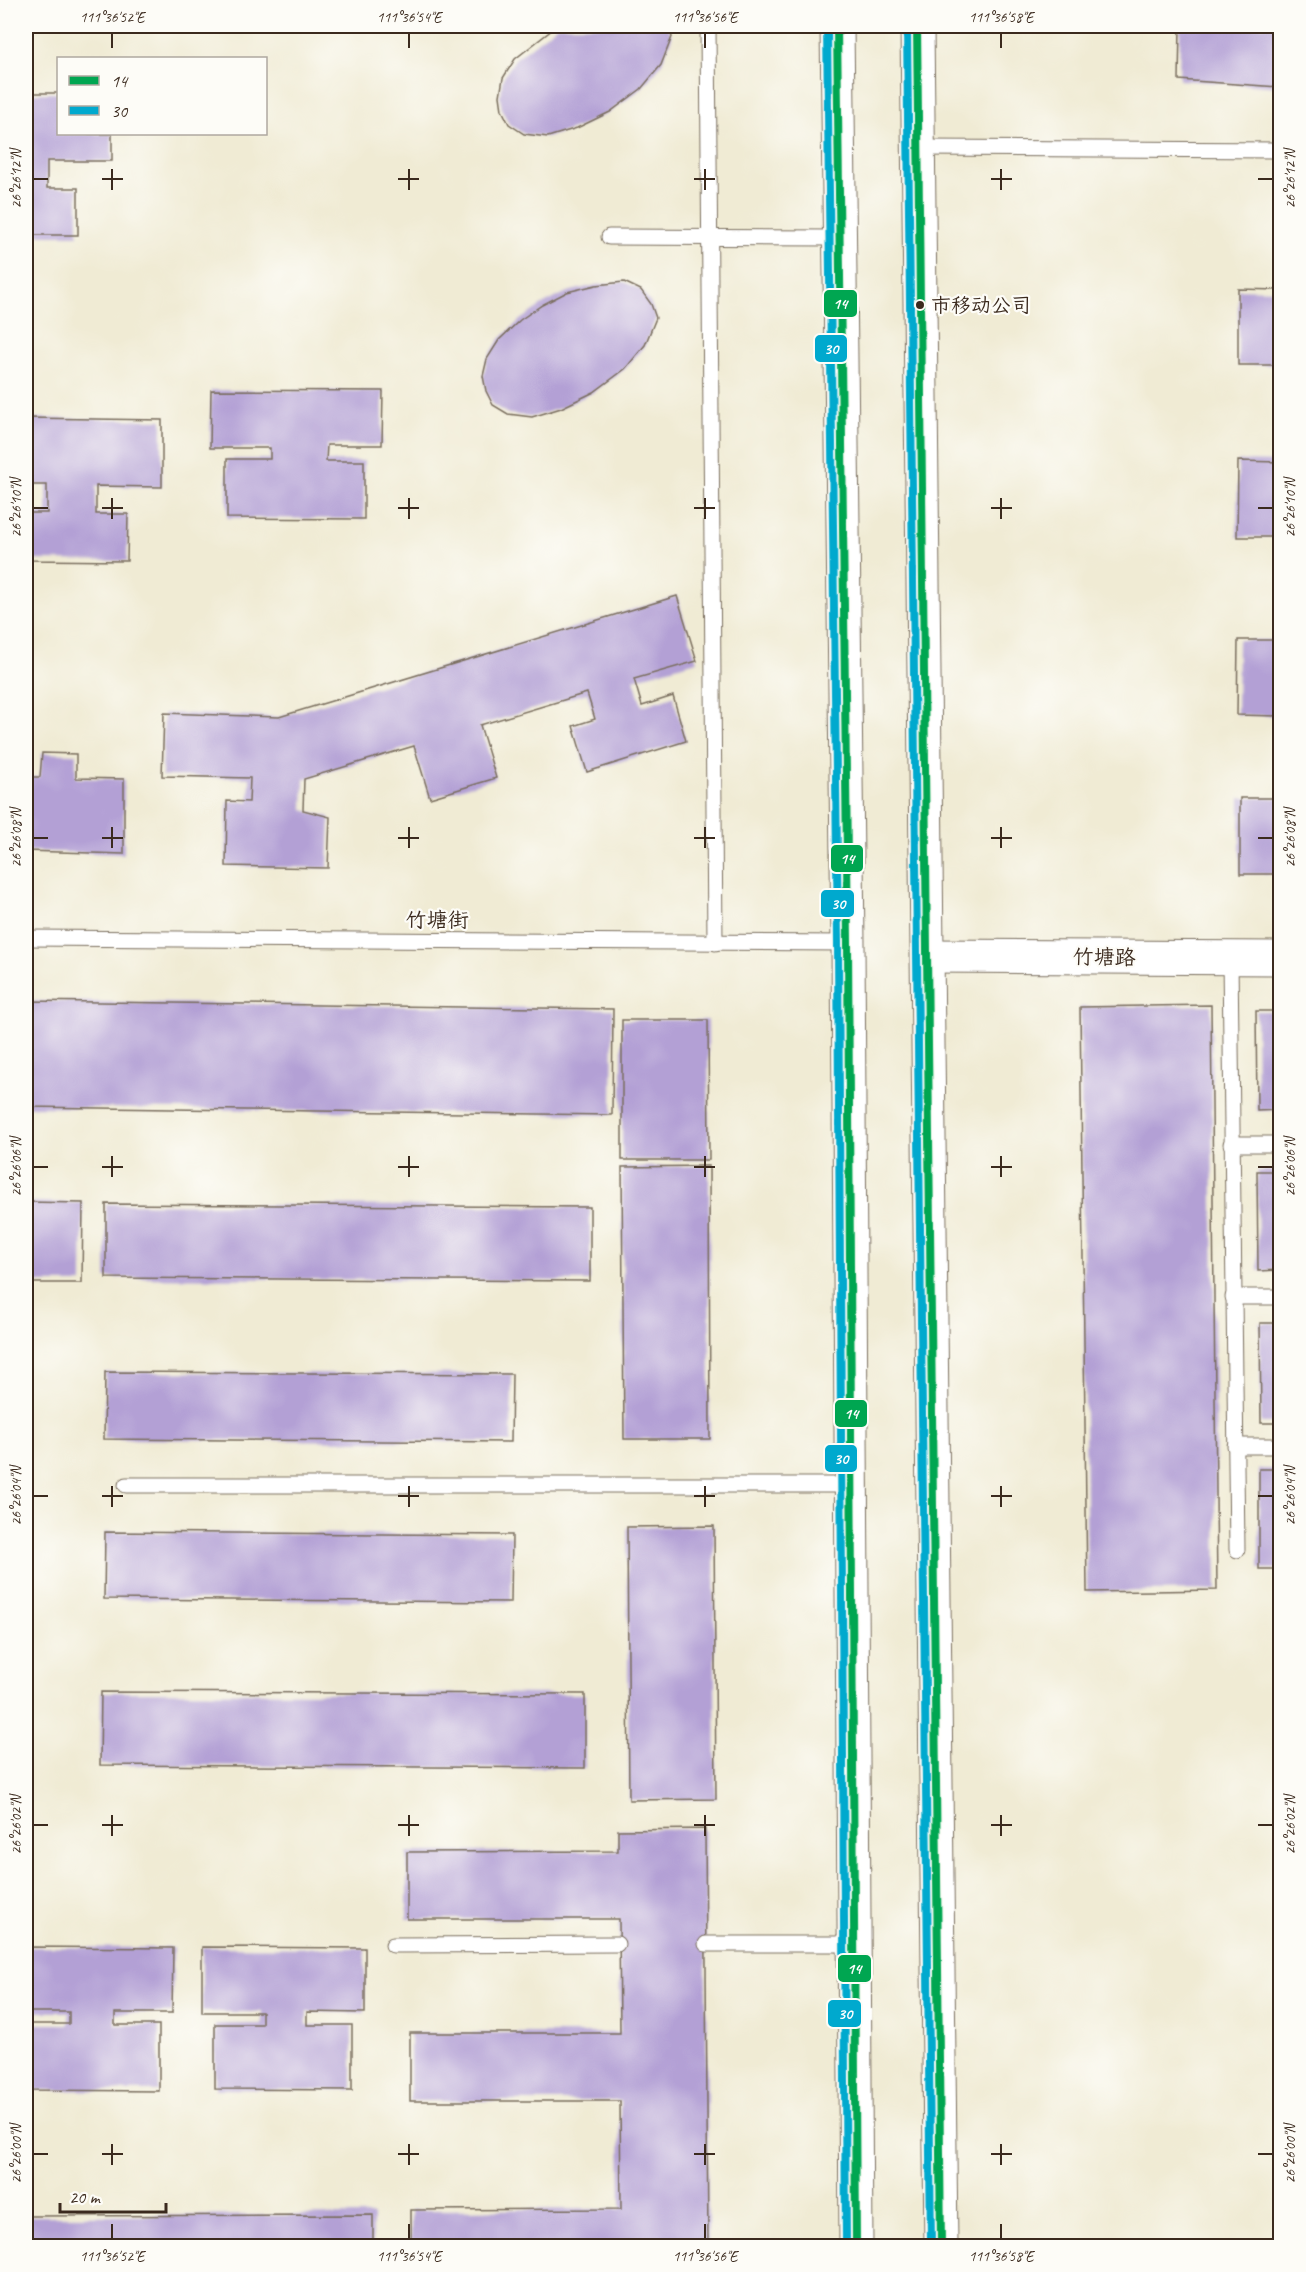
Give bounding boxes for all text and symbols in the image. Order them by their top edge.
text: 111°36'52"E [80,8,146,27]
text: 111°36'54"E [377,8,443,27]
text: 111°36'56"E [673,8,739,27]
text: 111°36'58"E [969,8,1035,27]
legend [57,57,267,135]
text: 14 [111,70,129,92]
text: 30 [111,100,129,122]
text: 26°26'12"N [7,146,26,209]
text: 26°26'12"N [1281,146,1300,209]
line badge: 14 [823,289,858,318]
place label: 市移动公司 [931,293,1031,318]
text: 14 [833,294,849,314]
marker: 市移动公司 [914,299,926,311]
line badge: 30 [814,334,848,363]
text: 30 [824,339,840,359]
text: 26°26'10"N [7,475,26,538]
text: 26°26'10"N [1281,475,1300,538]
text: 26°26'08"N [7,805,26,868]
text: 26°26'08"N [1281,805,1300,868]
line badge: 14 [830,844,864,873]
text: 14 [840,849,856,869]
line badge: 30 [820,889,855,918]
text: 30 [831,894,847,914]
street label: 竹塘街 [406,907,469,933]
street label: 竹塘路 [1072,943,1136,971]
text: 26°26'06"N [7,1134,26,1197]
text: 26°26'06"N [1281,1134,1300,1197]
line badge: 14 [834,1399,868,1428]
text: 14 [844,1404,860,1424]
line badge: 30 [824,1444,858,1473]
text: 30 [834,1449,850,1469]
text: 26°26'04"N [7,1463,26,1526]
text: 26°26'04"N [1281,1463,1300,1526]
text: 26°26'02"N [7,1792,26,1855]
text: 26°26'02"N [1281,1792,1300,1855]
line badge: 14 [837,1954,872,1983]
text: 14 [847,1959,863,1979]
line badge: 30 [827,1999,862,2028]
text: 30 [838,2004,854,2024]
text: 26°26'00"N [7,2121,26,2184]
text: 26°26'00"N [1281,2121,1300,2184]
scale bar [60,2176,166,2214]
text: 20 m [69,2186,102,2208]
text: 111°36'52"E [80,2247,146,2266]
text: 111°36'54"E [377,2247,443,2266]
text: 111°36'56"E [673,2247,739,2266]
text: 111°36'58"E [969,2247,1035,2266]

